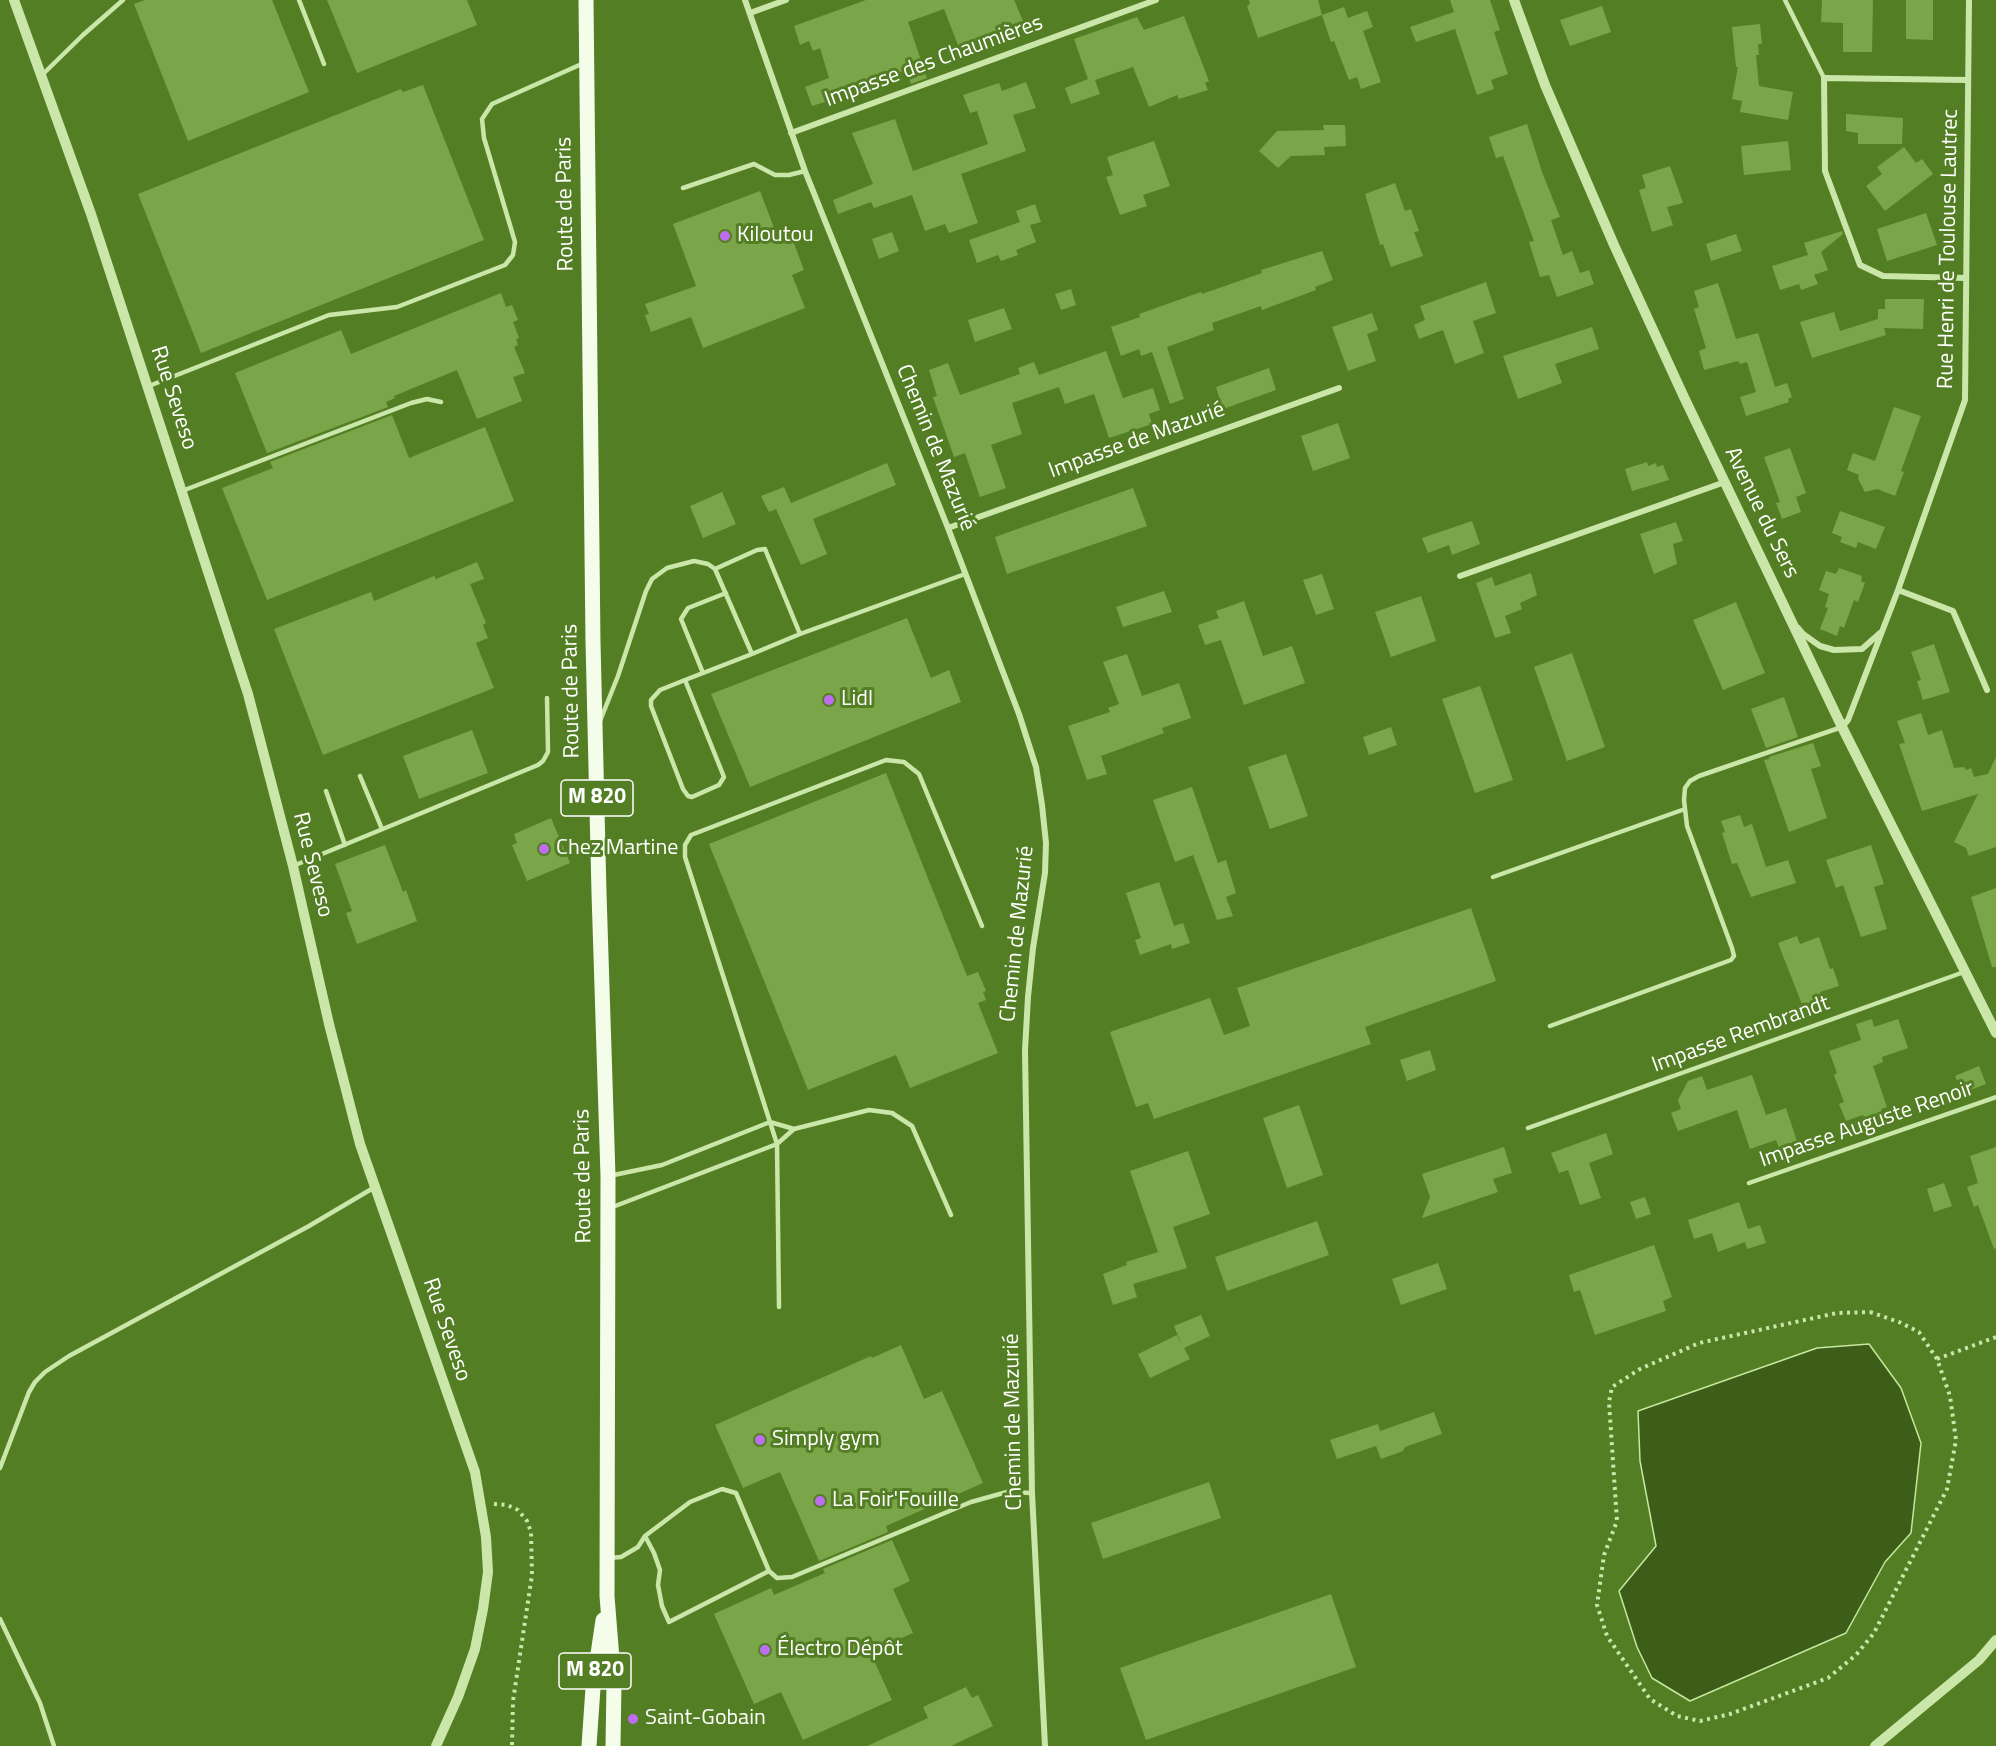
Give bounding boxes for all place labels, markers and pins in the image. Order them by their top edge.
place label: Kiloutou [737,223,814,249]
marker: Kiloutou [718,229,732,243]
place label: Lidl [841,687,873,713]
marker: Lidl [822,693,836,707]
place label: Chez Martine [556,836,678,862]
marker: Chez Martine [537,842,551,856]
place label: Simply gym [772,1427,880,1453]
marker: Simply gym [753,1433,767,1447]
place label: La Foir'Fouille [832,1488,959,1514]
marker: La Foir'Fouille [813,1494,827,1508]
place label: Électro Dépôt [777,1637,903,1663]
marker: Électro Dépôt [758,1643,772,1657]
place label: Saint-Gobain [645,1706,766,1732]
marker: Saint-Gobain [626,1712,640,1726]

